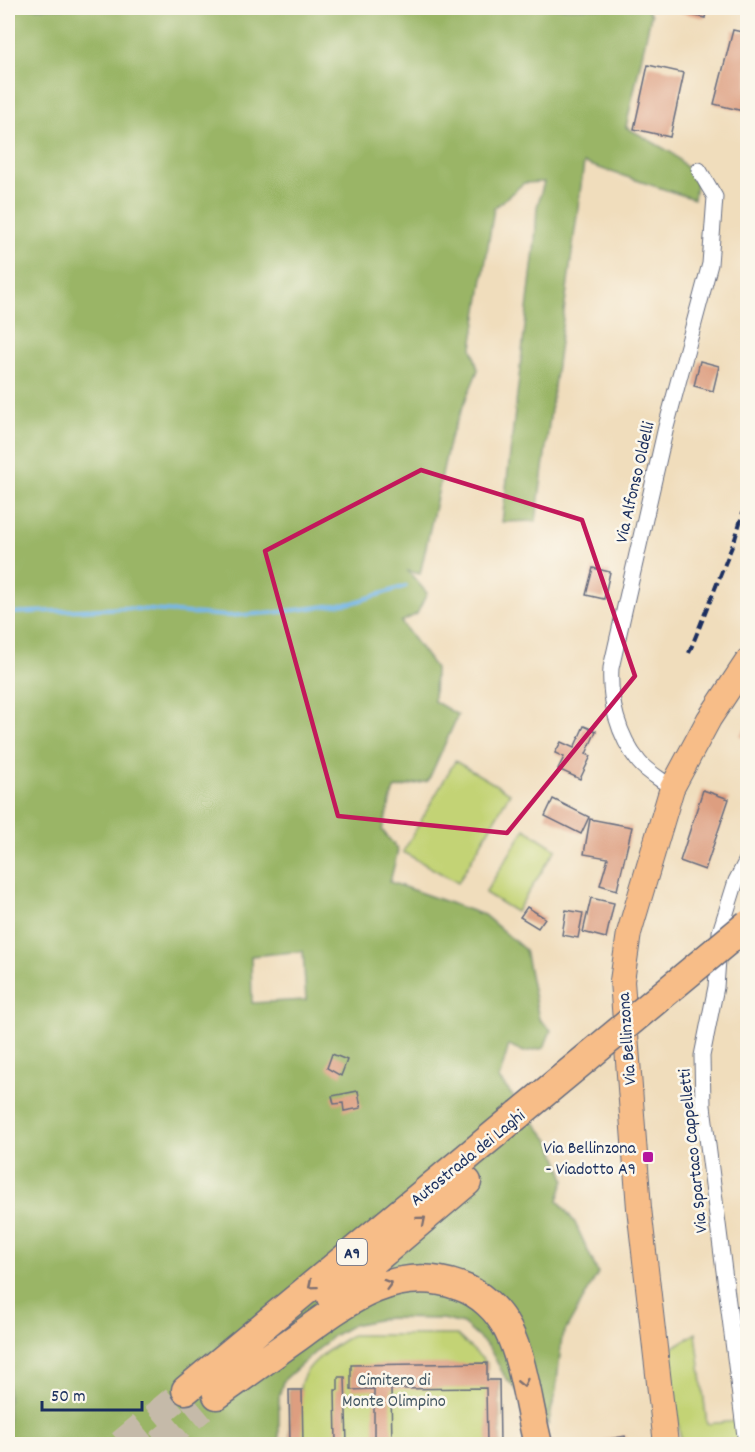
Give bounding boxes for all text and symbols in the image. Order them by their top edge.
street label: Via Alfonso Oldelli [610,419,663,546]
street label: Via Bellinzona [613,991,644,1086]
street label: Via Spartaco Cappelletti [673,1067,716,1234]
street label: Autostrada dei Laghi [406,1105,531,1213]
place label: Via Bellinzona - Viadotto A9 [543,1137,637,1183]
marker: Via Bellinzona - Viadotto A9 [641,1150,655,1164]
one-way arrow [415,1216,426,1227]
road number: A9 [337,1239,367,1265]
one-way arrow [308,1278,319,1289]
one-way arrow [382,1279,393,1291]
park label: Cimitero di Monte Olimpino [342,1369,446,1415]
scale bar [42,1374,142,1412]
one-way arrow [516,1377,529,1387]
text: 50 m [51,1385,86,1410]

